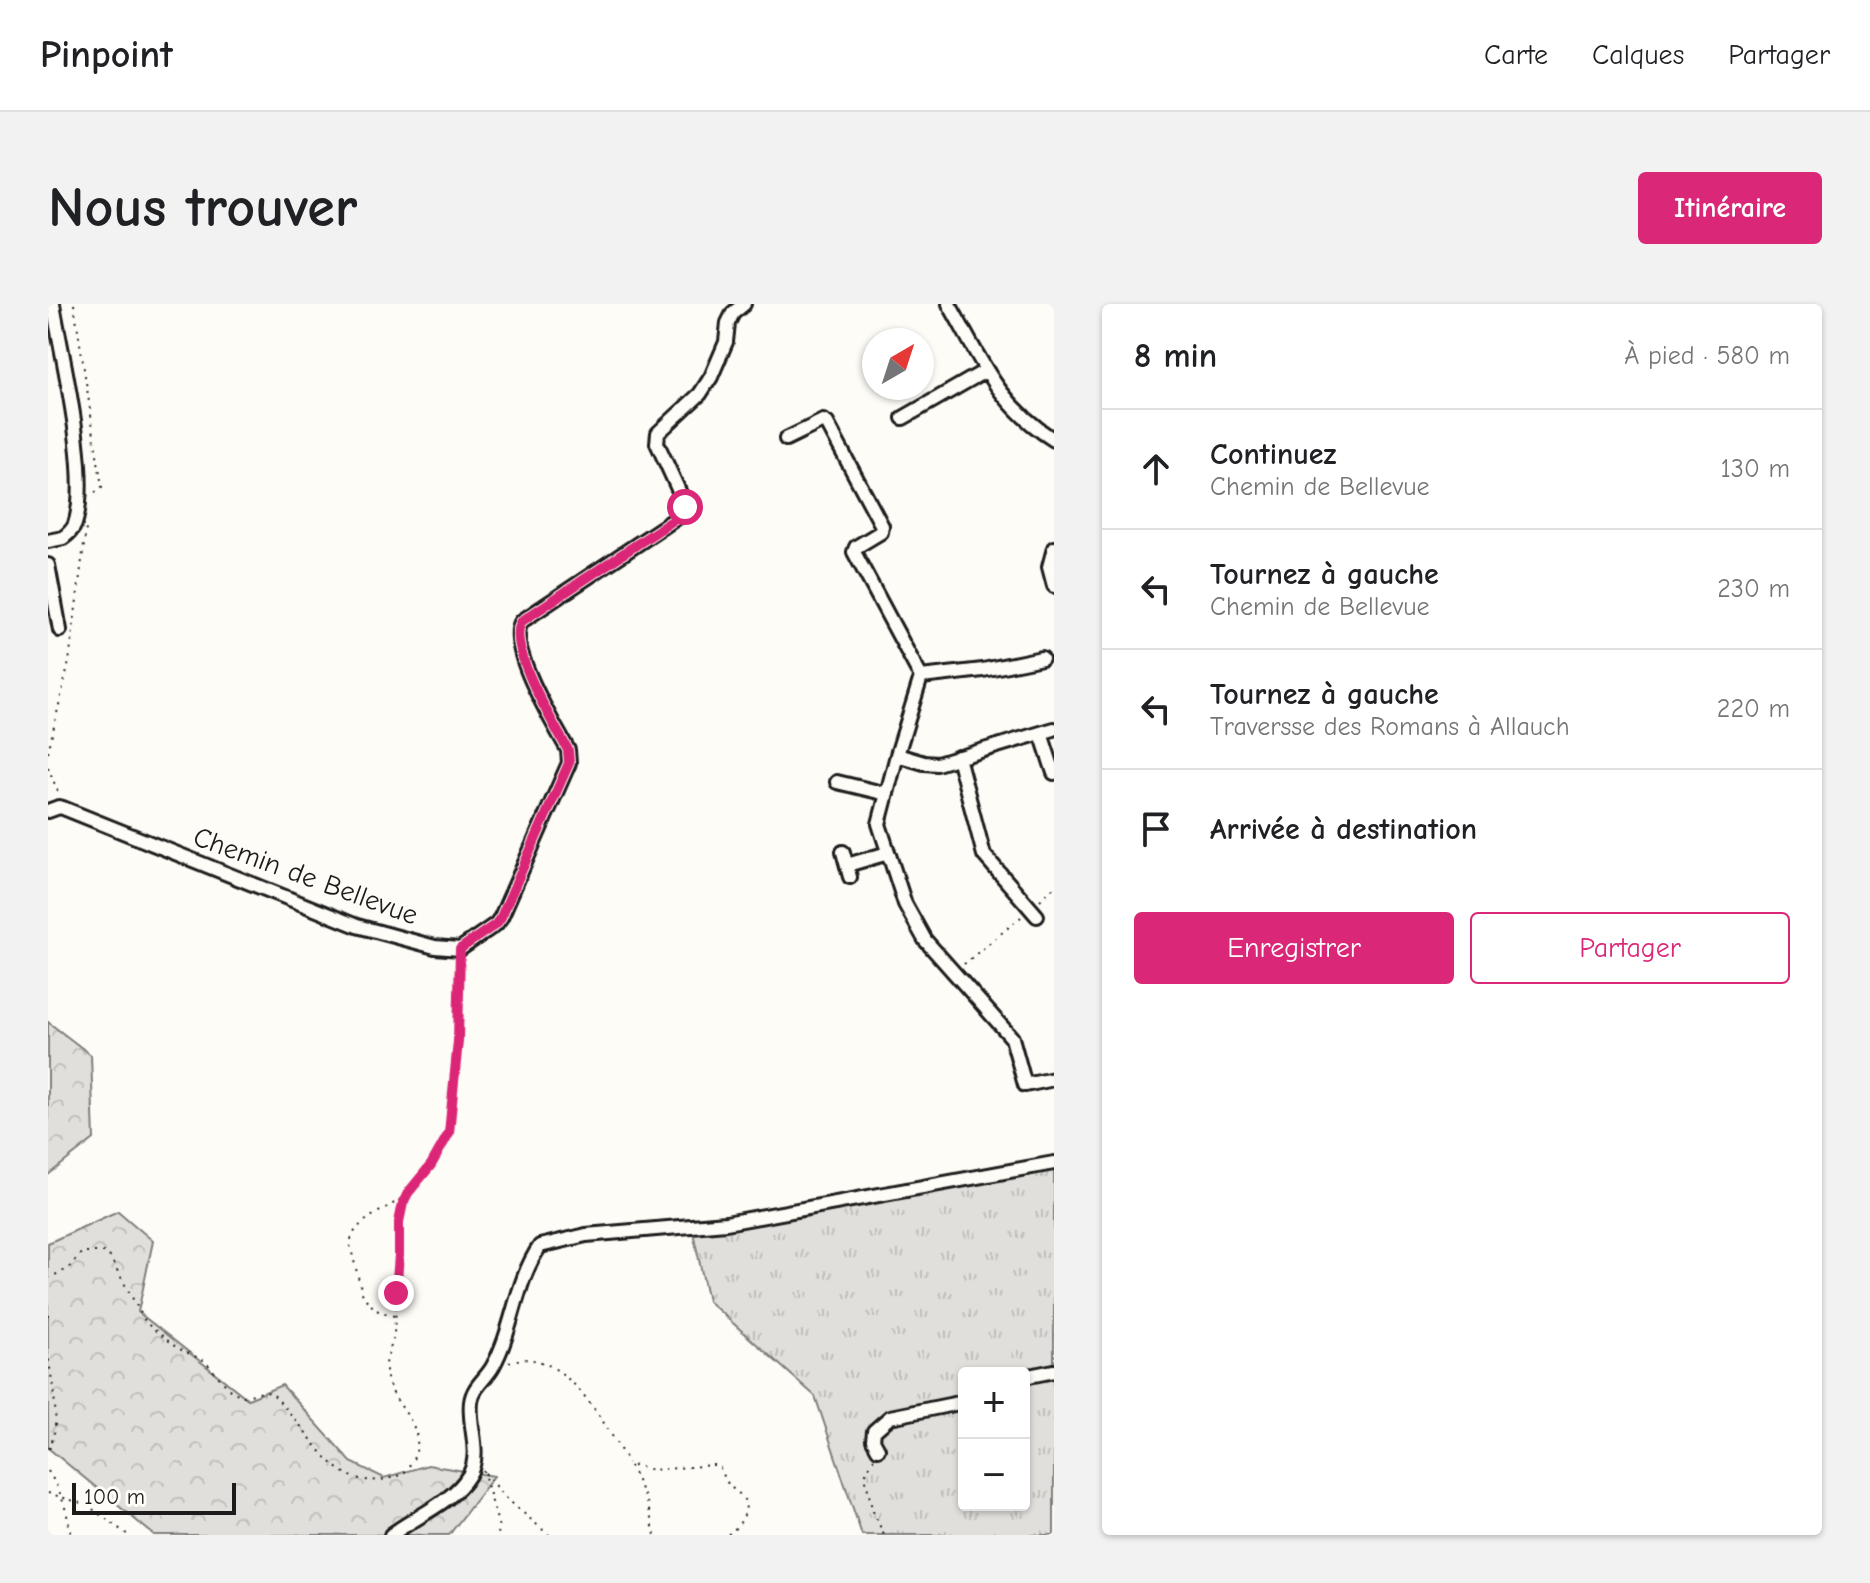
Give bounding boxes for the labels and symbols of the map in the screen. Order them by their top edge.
north arrow [862,328,934,400]
route start [667,489,703,525]
street label: Chemin de Bellevue [189,820,422,931]
route end [378,1275,414,1311]
scale bar [72,1479,236,1515]

